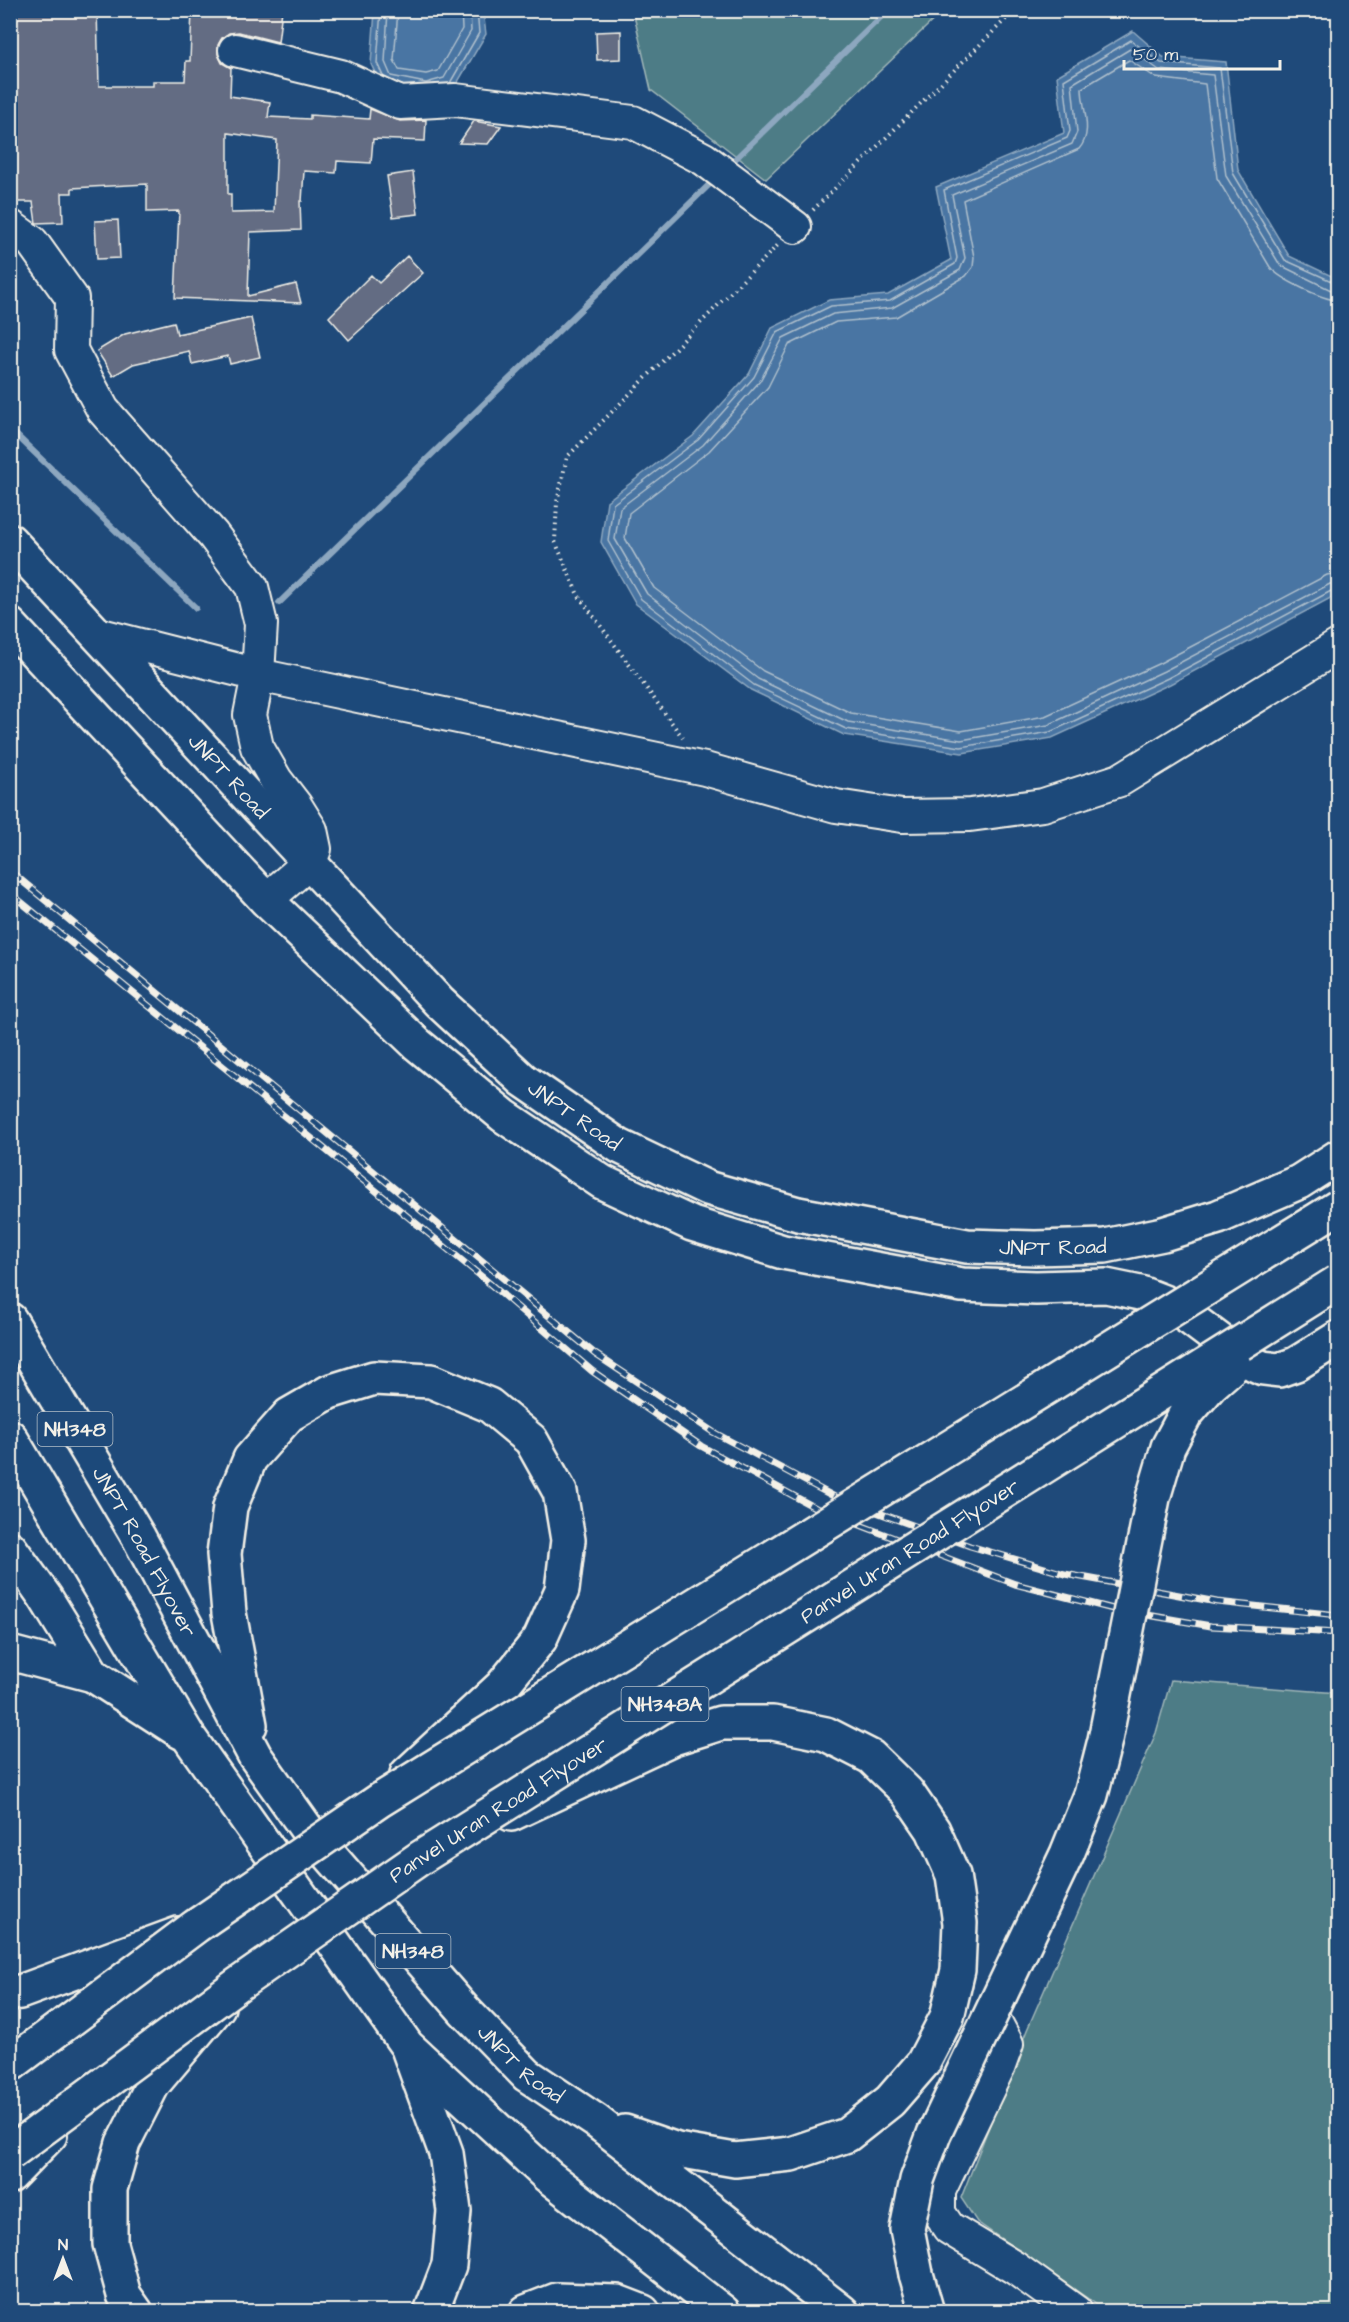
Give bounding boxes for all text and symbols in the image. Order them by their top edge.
scale bar [1124,33,1280,71]
text: 50 m [1133,42,1178,67]
street label: JNPT Road [181,727,276,826]
street label: JNPT Road [522,1074,627,1158]
street label: JNPT Road [999,1232,1107,1263]
road number: NH348 [38,1412,112,1446]
street label: JNPT Road Flyover [85,1461,203,1643]
street label: Panvel Uran Road Flyover [795,1471,1025,1631]
road number: NH348A [622,1687,708,1721]
street label: Panvel Uran Road Flyover [383,1730,613,1890]
road number: NH348 [376,1934,450,1968]
street label: JNPT Road [470,2018,570,2111]
north arrow [33,2229,93,2289]
text: N [58,2234,68,2256]

